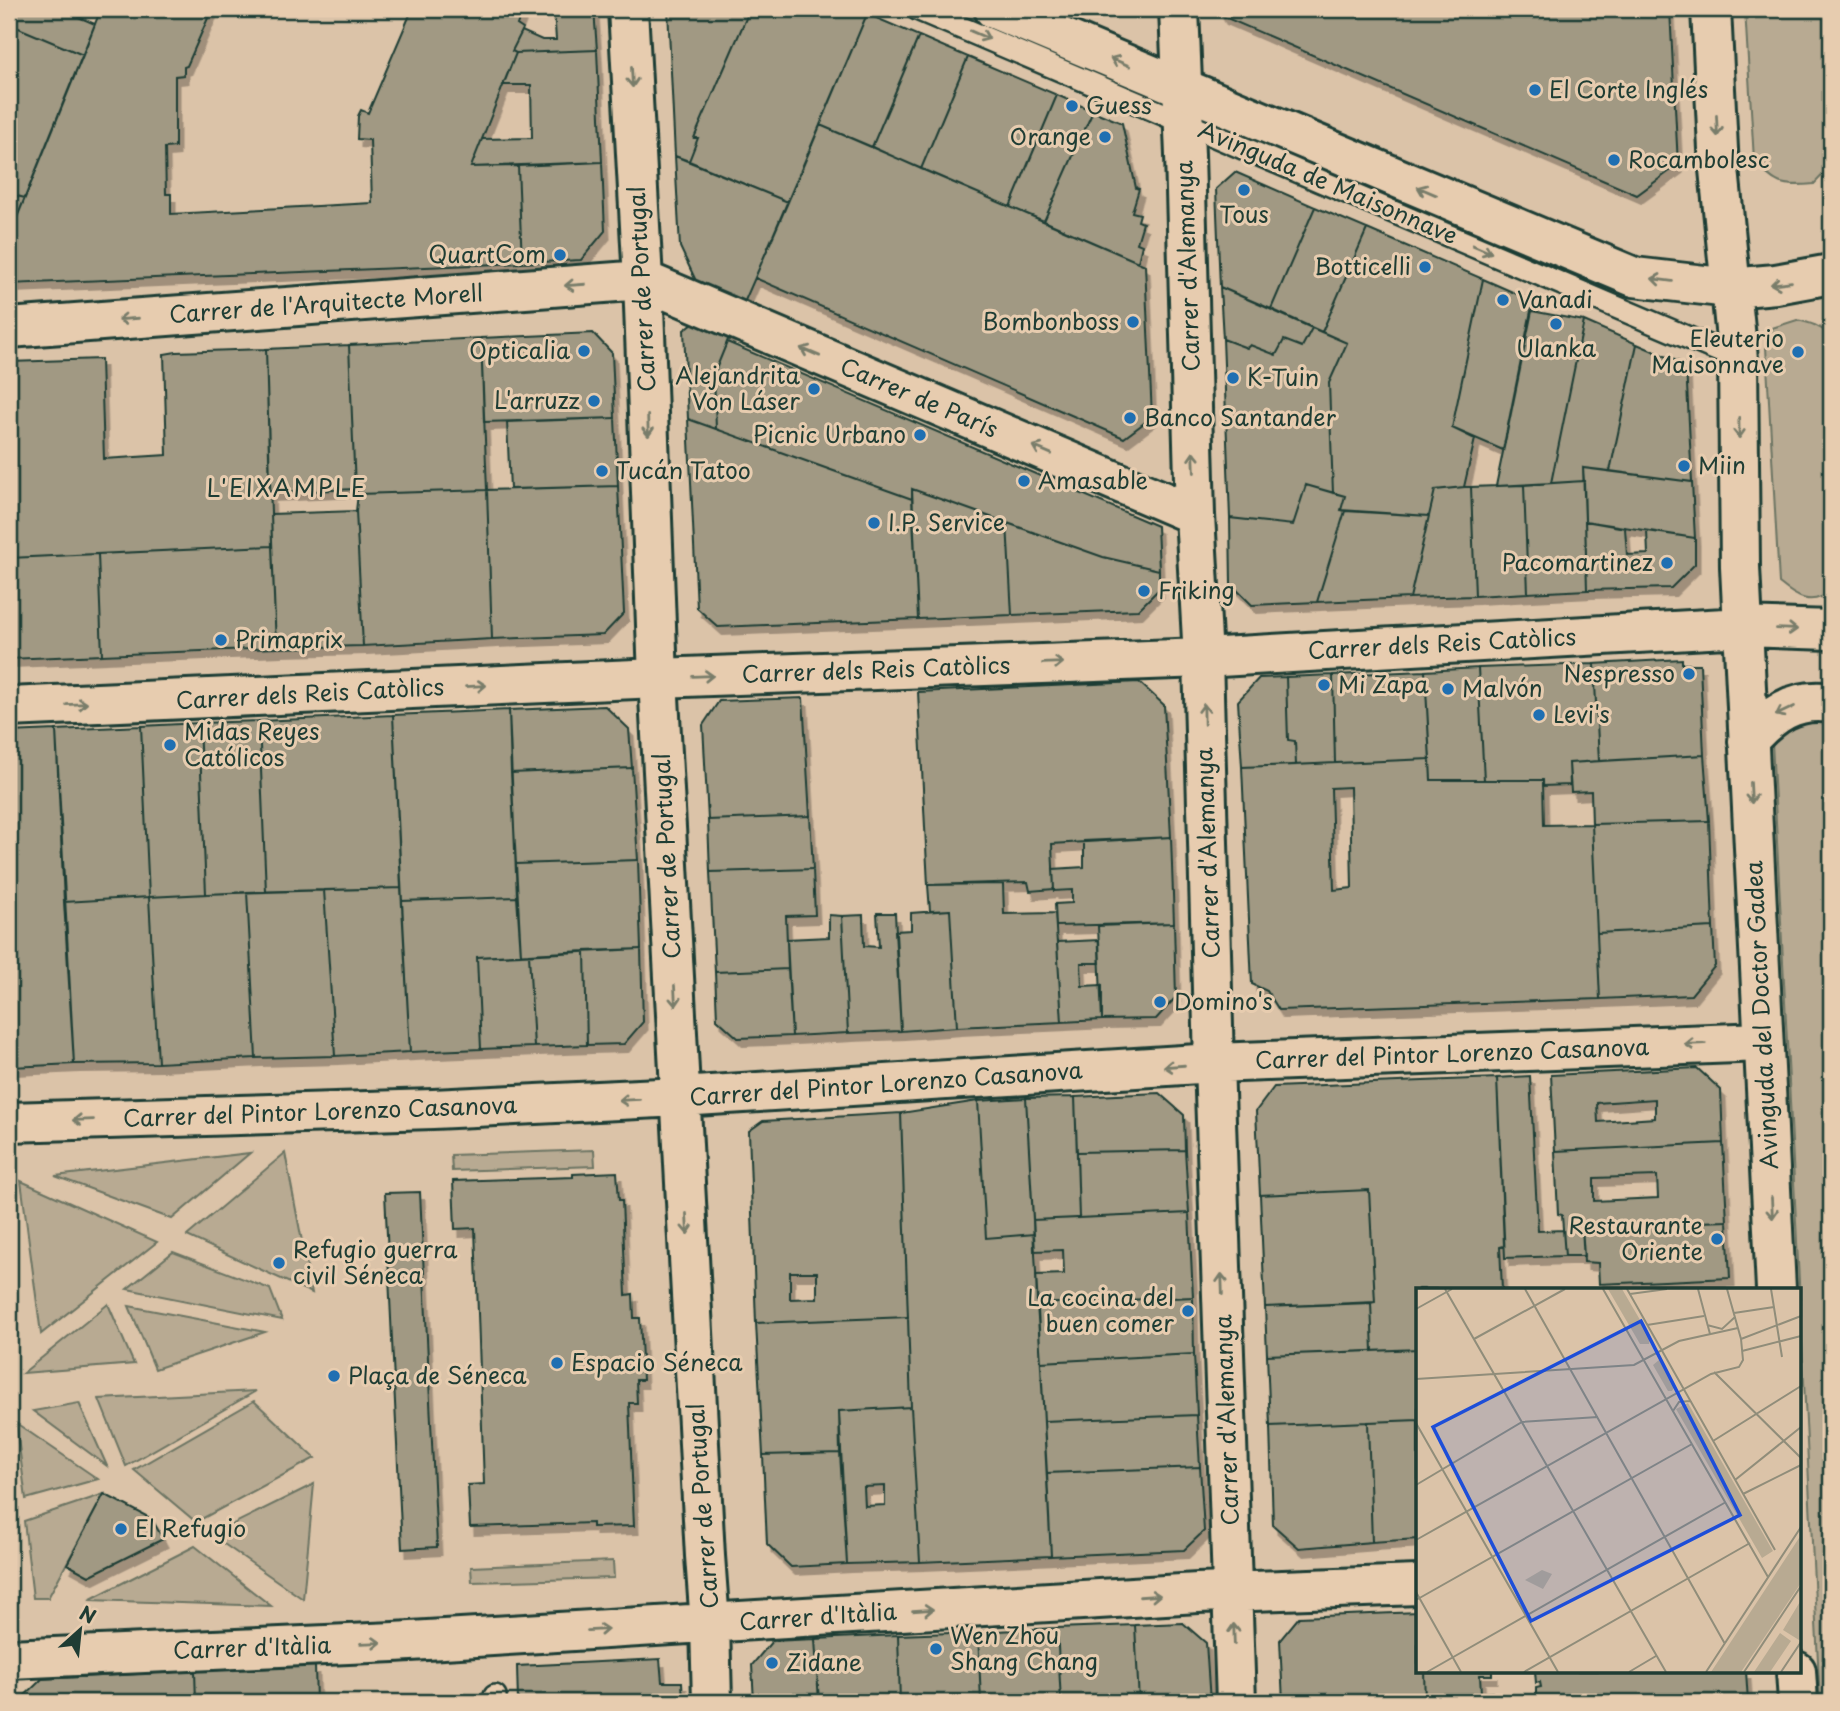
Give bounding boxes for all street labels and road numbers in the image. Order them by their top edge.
street label: Avinguda de Maisonnave [1193,111,1464,252]
street label: Carrer d'Alemanya [1165,159,1208,372]
street label: Carrer de Portugal [618,185,663,393]
street label: Carrer de l'Arquitecte Morell [168,274,484,331]
street label: Carrer de París [835,348,1004,446]
street label: Carrer dels Reis Catòlics [1307,618,1577,667]
street label: Carrer dels Reis Catòlics [741,646,1011,691]
street label: Carrer dels Reis Catòlics [175,668,445,717]
street label: Carrer d'Alemanya [1185,746,1228,959]
street label: Carrer de Portugal [643,752,688,960]
street label: Avinguda del Doctor Gadea [1735,859,1786,1170]
street label: Carrer del Pintor Lorenzo Casanova [1254,1028,1649,1077]
street label: Carrer del Pintor Lorenzo Casanova [688,1051,1084,1114]
street label: Carrer del Pintor Lorenzo Casanova [122,1086,517,1135]
street label: Carrer d'Alemanya [1204,1313,1247,1526]
street label: Carrer de Portugal [677,1402,726,1610]
street label: Carrer d'Itàlia [738,1593,898,1638]
street label: Carrer d'Itàlia [172,1626,332,1667]

